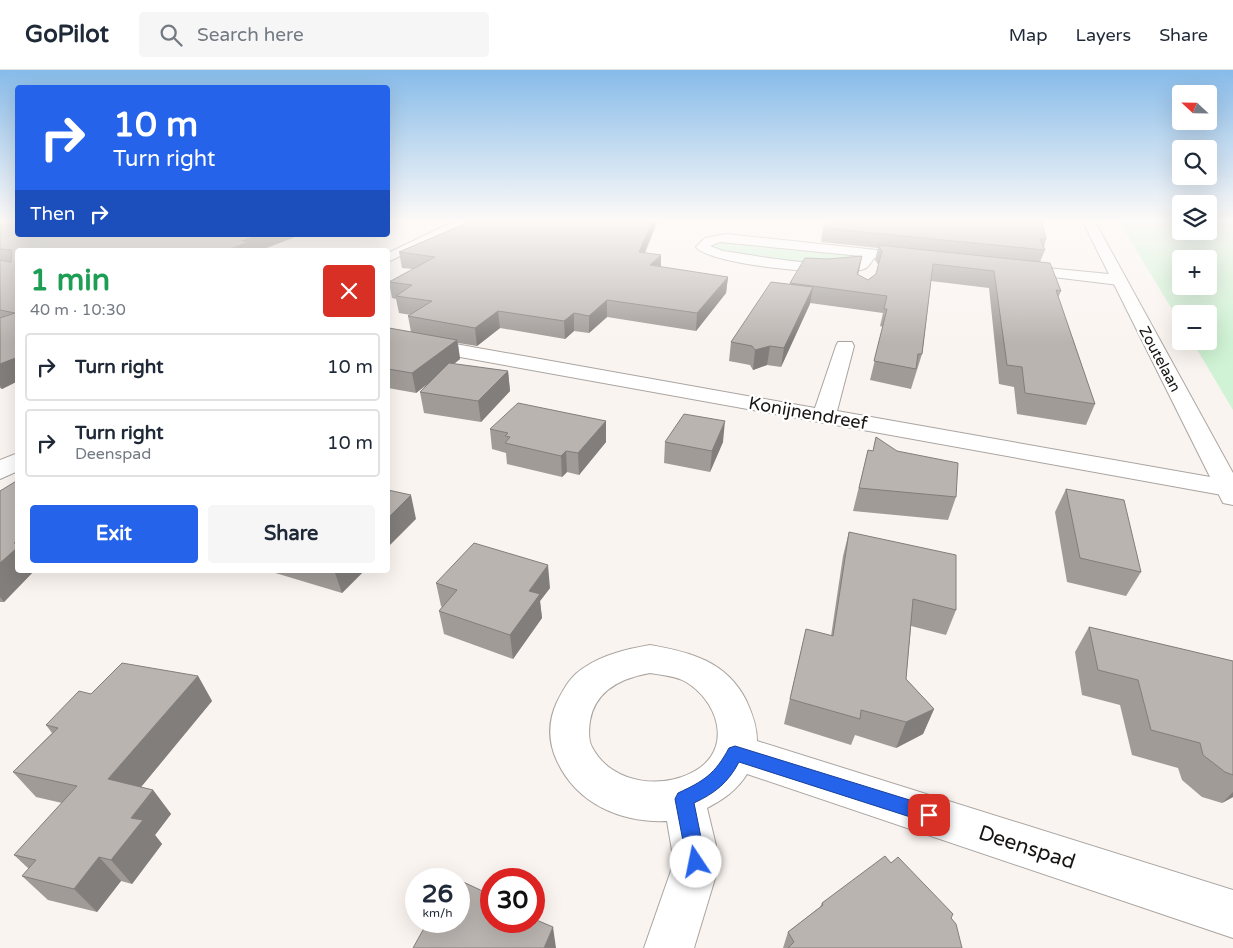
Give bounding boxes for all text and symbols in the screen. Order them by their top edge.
search box [139,12,489,57]
text: GoPilot [25,20,109,49]
icon: search [157,21,185,49]
text: Search here [197,24,304,46]
text: Map [1009,24,1048,46]
text: Layers [1076,24,1131,46]
text: Share [1159,24,1208,46]
north arrow [1172,85,1218,130]
map controls [1172,85,1217,350]
text: 10 m [113,104,198,146]
icon: right [30,105,95,170]
button: search [1172,140,1217,185]
text: Turn right [113,146,215,172]
button: layers [1172,195,1217,240]
icon: right [85,200,113,228]
text: Then [30,203,75,225]
button: + [1172,250,1217,295]
text: 1 min [30,262,110,299]
button: close [323,265,375,317]
text: 40 m · 10:30 [30,300,126,320]
button: − [1172,305,1217,350]
street label: Zoutelaan [1135,323,1185,395]
icon: right [32,353,60,381]
text: Turn right [75,356,163,378]
text: 10 m [327,356,373,378]
street label: Konijnendreef [747,392,869,434]
text: Turn right [75,422,163,444]
icon: right [32,429,60,457]
text: 10 m [327,432,373,454]
text: Deenspad [75,444,151,464]
button: Exit [30,505,198,563]
button: Share [208,505,375,563]
pin [908,794,950,836]
icon: arrive [915,801,943,829]
street label: Deenspad [975,820,1078,875]
position arrow [669,835,721,887]
speed limit sign: 30 [480,868,545,933]
text: 26 [422,879,453,909]
text: km/h [422,906,453,920]

